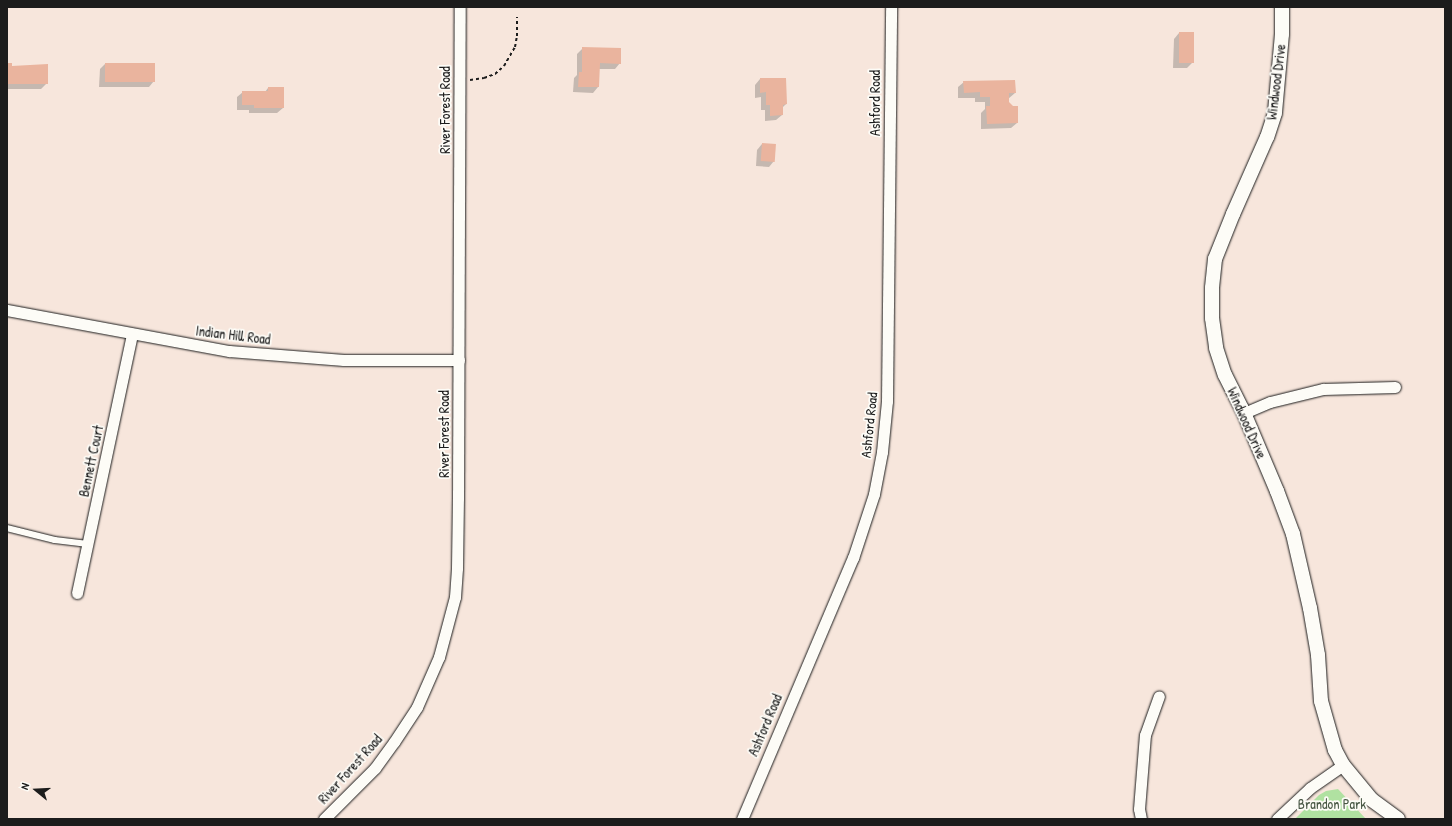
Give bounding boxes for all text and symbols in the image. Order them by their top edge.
street label: Windwood Drive [1263,43,1289,121]
street label: River Forest Road [437,66,453,154]
street label: Ashford Road [867,70,883,136]
street label: Indian Hill Road [195,322,271,348]
street label: Windwood Drive [1224,385,1270,461]
street label: River Forest Road [436,390,452,478]
street label: Ashford Road [857,391,881,459]
street label: Bennett Court [75,424,107,498]
street label: Ashford Road [744,691,786,759]
street label: River Forest Road [314,731,386,807]
north arrow [16,770,56,810]
text: N [17,781,32,791]
park label: Brandon Park [1298,796,1366,812]

